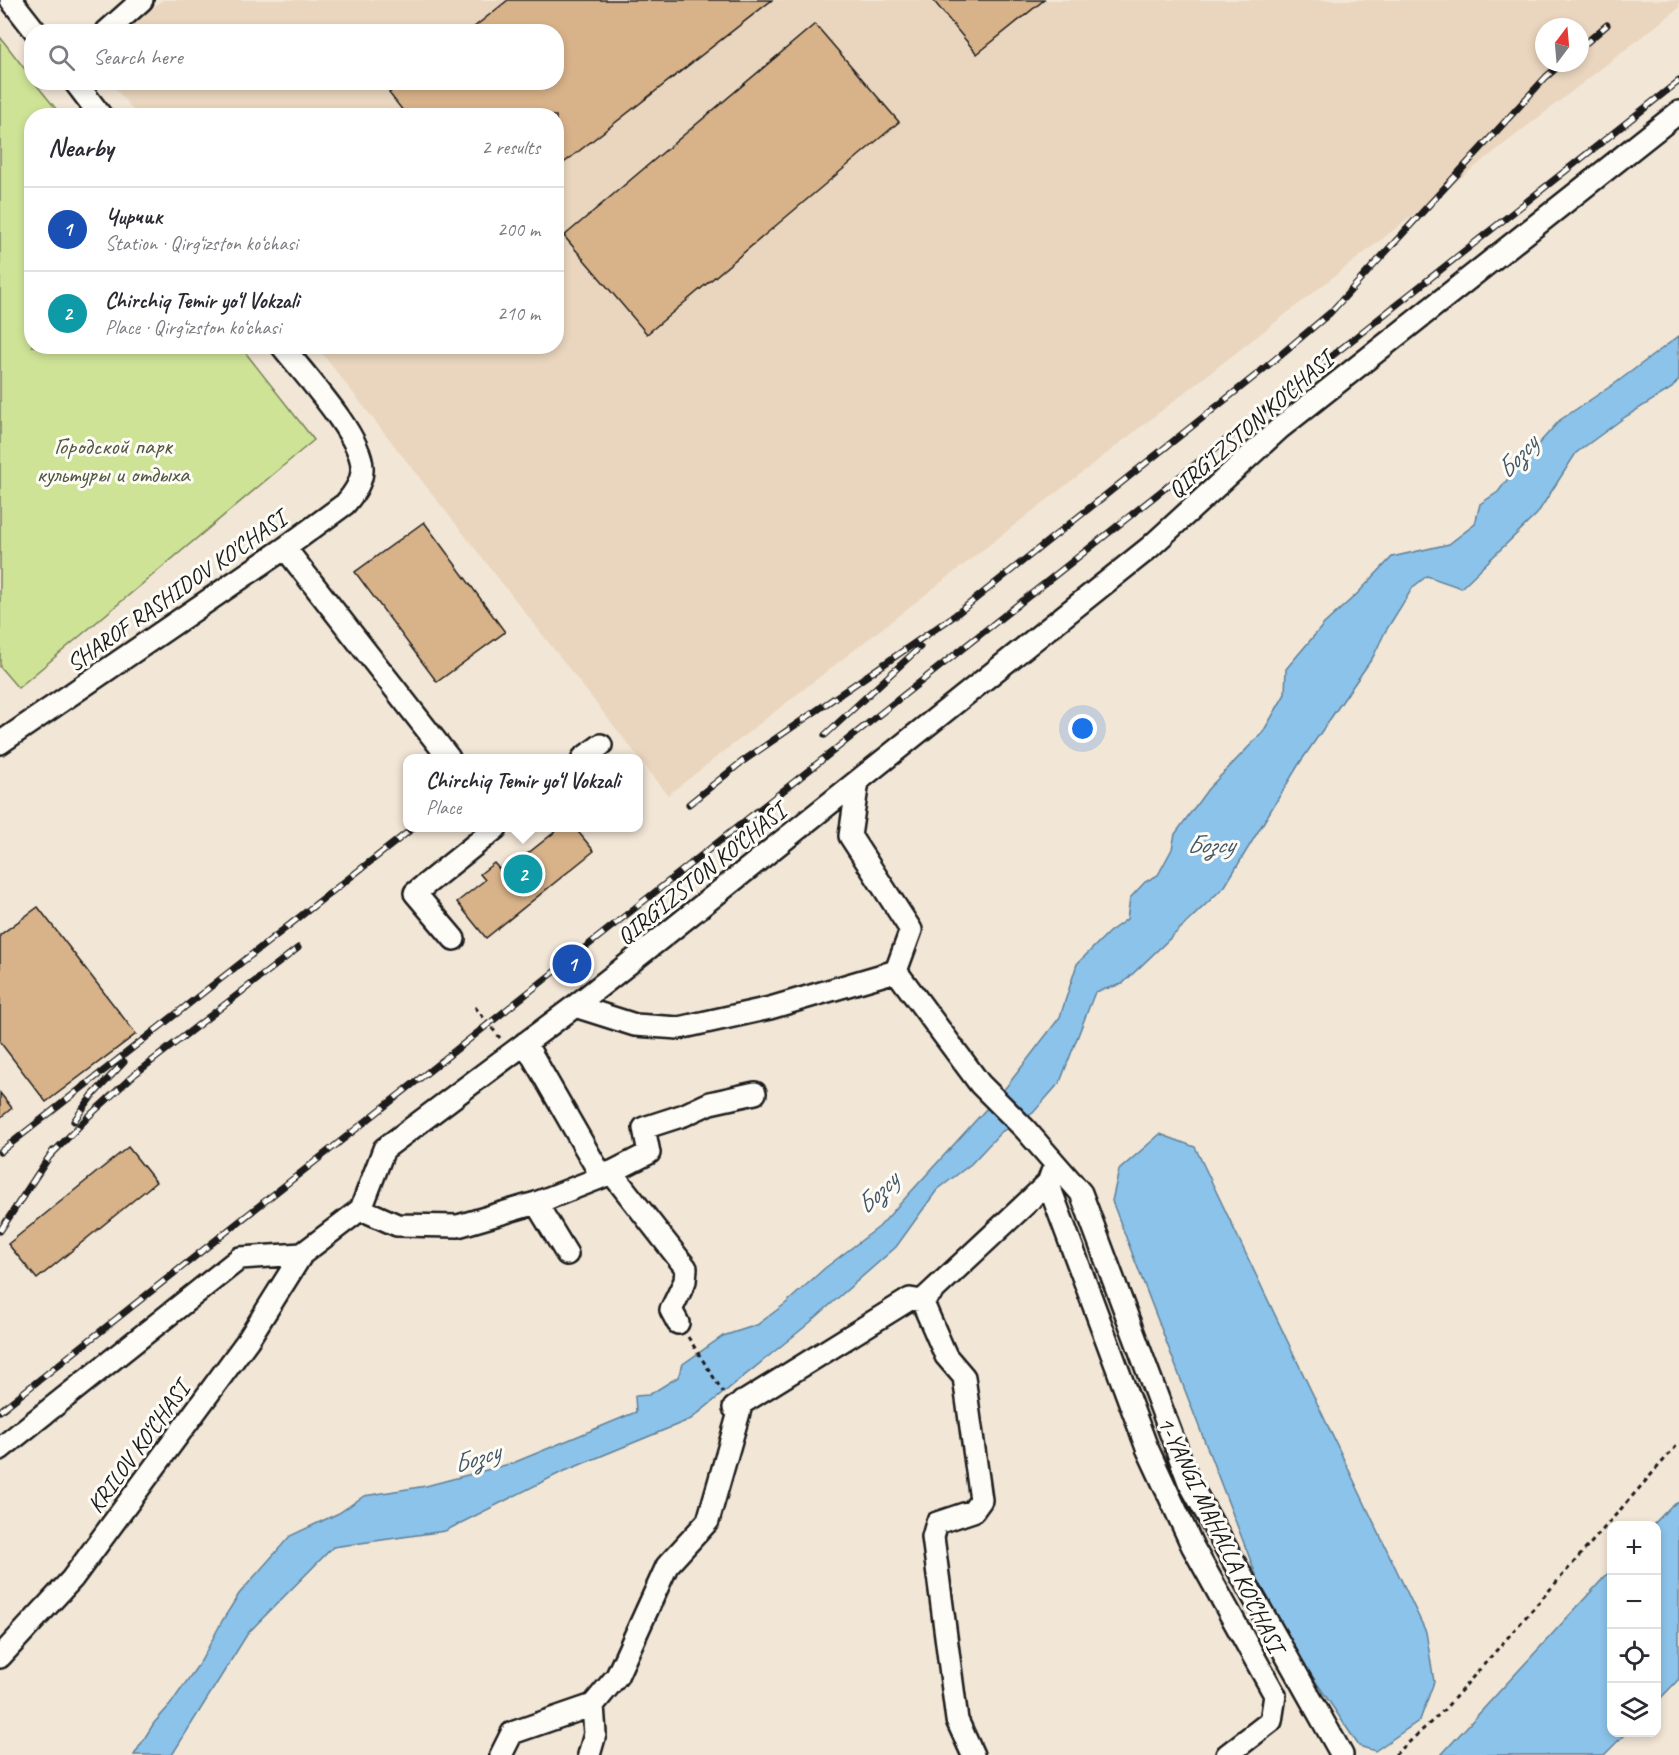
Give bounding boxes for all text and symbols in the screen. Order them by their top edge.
north arrow [1535,18,1589,72]
search box [24,24,564,90]
icon: search [45,41,78,74]
text: Search here [93,43,183,71]
text: Nearby [48,131,113,164]
text: 2 results [481,135,540,160]
text: Чирчик [105,203,163,231]
text: 1 [63,217,72,242]
text: 200 m [497,217,540,242]
text: Station · Qirg‘izston ko‘chasi [105,231,298,256]
text: Chirchiq Temir yo‘l Vokzali [105,287,299,315]
text: 2 [63,301,72,326]
text: 210 m [497,301,540,326]
text: Place · Qirg‘izston ko‘chasi [105,315,281,340]
street label: QIRG‘IZSTON KO‘CHASI [1161,342,1343,505]
water label: Бозсу [1489,425,1548,486]
park label: Городской парк культуры и отдыха [37,431,191,489]
street label: SHAROF RASHIDOV KO'CHASI [60,501,296,678]
your location [1068,714,1097,743]
popup [403,754,643,832]
text: Chirchiq Temir yo‘l Vokzali [426,767,620,795]
street label: QIRG‘IZSTON KO‘CHASI [610,793,796,951]
text: Place [426,795,461,820]
water label: Бозсу [1186,828,1238,861]
pin: 2 [504,852,542,896]
pin: 1 [552,942,592,986]
water label: Бозсу [849,1162,908,1221]
street label: KRILOV KO‘CHASI [80,1371,199,1519]
street label: 1-YANGI MAHALLA KO‘CHASI [1151,1411,1294,1662]
water label: Бозсу [448,1434,507,1481]
map controls [1607,1521,1661,1737]
button: + [1607,1521,1661,1575]
button: − [1607,1575,1661,1629]
button: locate [1607,1629,1661,1683]
button: layers [1607,1683,1661,1737]

